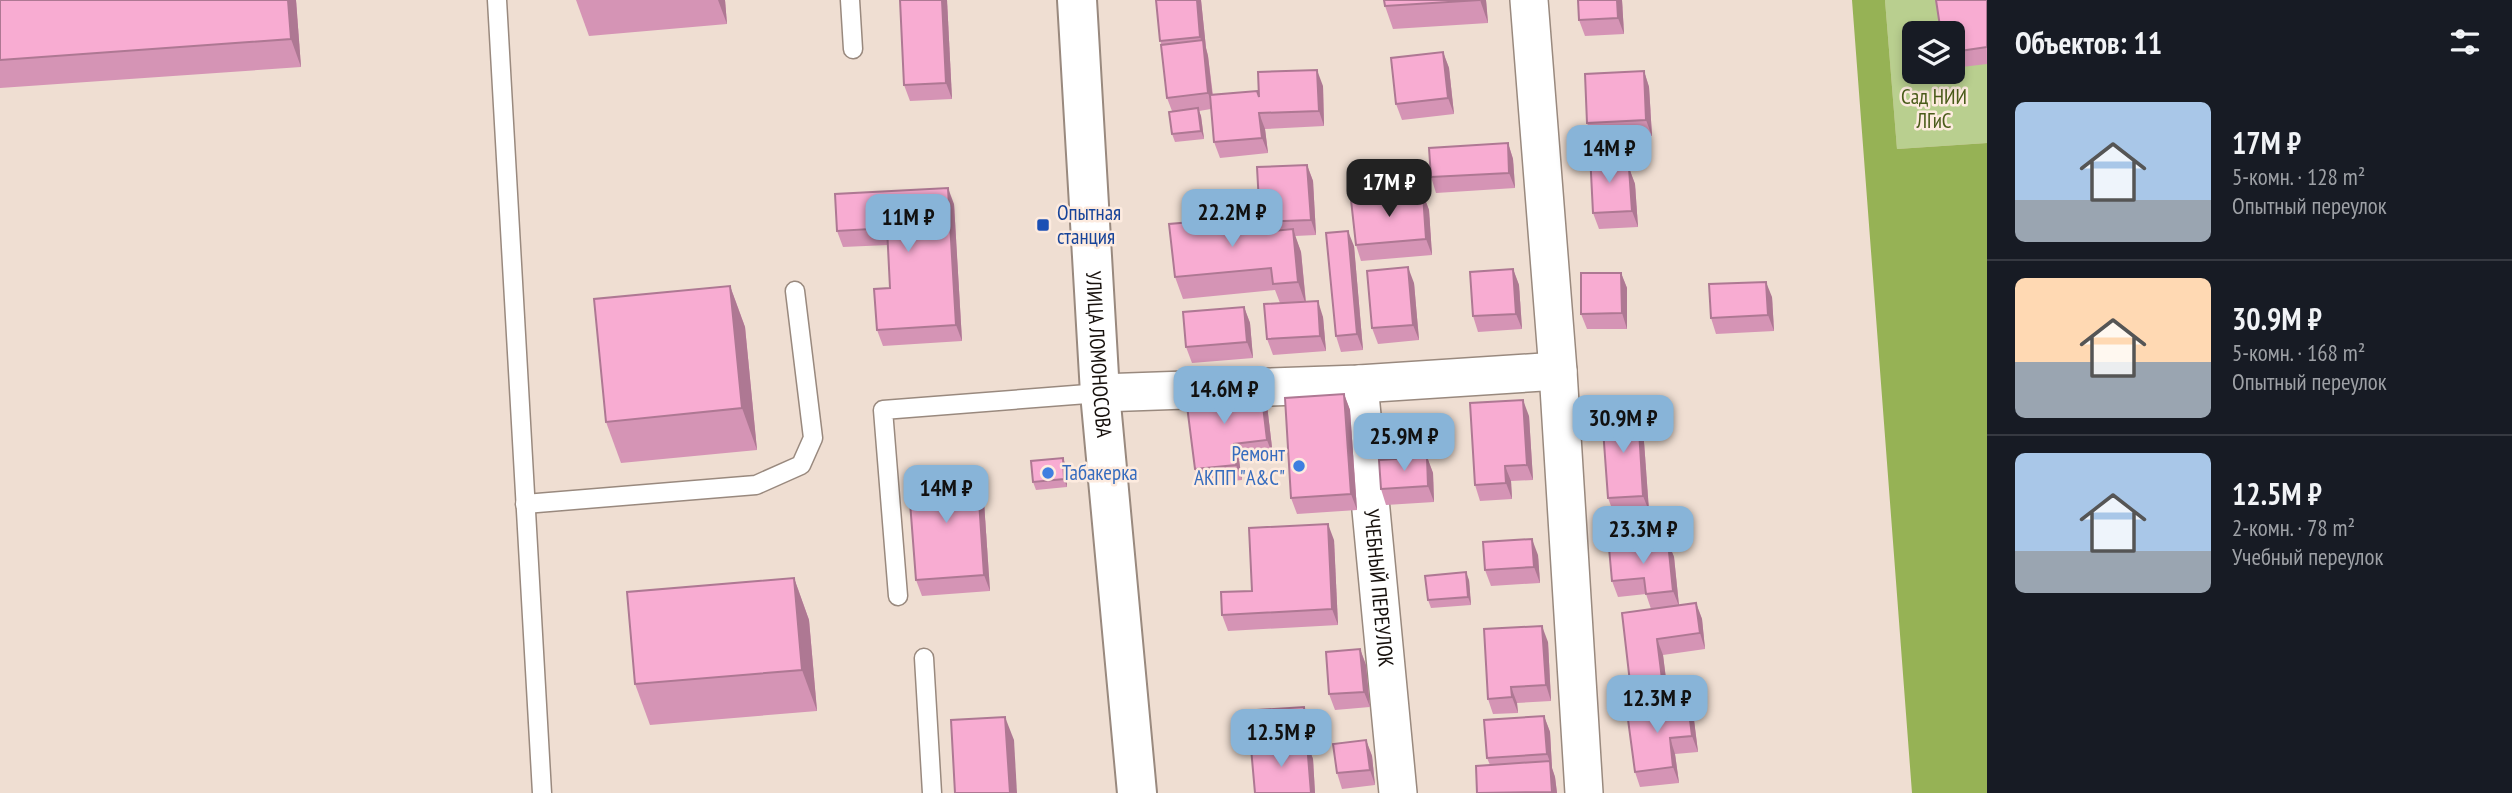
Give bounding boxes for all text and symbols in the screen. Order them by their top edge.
map controls [1902,21,1965,84]
button: layers [1902,21,1965,84]
text: Объектов: 11 [2015,23,2162,62]
icon: filters [2446,23,2484,61]
park label: Сад НИИ ЛГиС [1901,83,1967,134]
text: 17M ₽ [2232,123,2301,162]
pin: 14M ₽ [1560,125,1658,185]
icon: home [2071,130,2155,214]
text: 14M ₽ [1583,133,1635,162]
pin: 17M ₽ [1340,160,1438,219]
text: 5-комн. · 128 m² [2232,162,2365,191]
text: 17M ₽ [1363,167,1415,196]
pin: 22.2M ₽ [1167,190,1297,249]
text: Опытный переулок [2232,191,2387,220]
pin: 11M ₽ [859,194,957,254]
text: 22.2M ₽ [1198,197,1266,226]
place label: Опытная станция [1057,199,1121,250]
text: 11M ₽ [882,202,934,231]
marker: Опытная станция [1035,217,1051,233]
street label: УЛИЦА ЛОМОНОСОВА [1080,270,1118,439]
text: 30.9M ₽ [2232,299,2322,338]
icon: home [2071,306,2155,390]
text: 5-комн. · 168 m² [2232,338,2365,367]
pin: 14.6M ₽ [1159,366,1289,426]
text: Опытный переулок [2232,367,2387,396]
text: 14.6M ₽ [1190,374,1258,403]
pin: 30.9M ₽ [1558,396,1688,455]
text: 30.9M ₽ [1589,403,1657,432]
pin: 25.9M ₽ [1339,414,1469,473]
text: 25.9M ₽ [1370,421,1438,450]
place label: Ремонт АКПП "A&C" [1194,440,1285,491]
marker: Ремонт АКПП "A&C" [1291,458,1307,474]
place label: Табакерка [1062,459,1138,486]
marker: Табакерка [1040,465,1056,481]
pin: 14M ₽ [897,466,995,525]
text: 14M ₽ [920,473,972,502]
text: 12.5M ₽ [2232,474,2322,513]
icon: home [2071,481,2155,565]
pin: 23.3M ₽ [1578,506,1708,566]
street label: УЧЕБНЫЙ ПЕРЕУЛОК [1358,508,1400,668]
text: 2-комн. · 78 m² [2232,513,2355,542]
text: 23.3M ₽ [1609,514,1677,543]
text: Учебный переулок [2232,542,2383,571]
pin: 12.3M ₽ [1592,676,1722,735]
text: 12.3M ₽ [1623,683,1691,712]
pin: 12.5M ₽ [1216,710,1346,769]
text: 12.5M ₽ [1247,717,1315,746]

